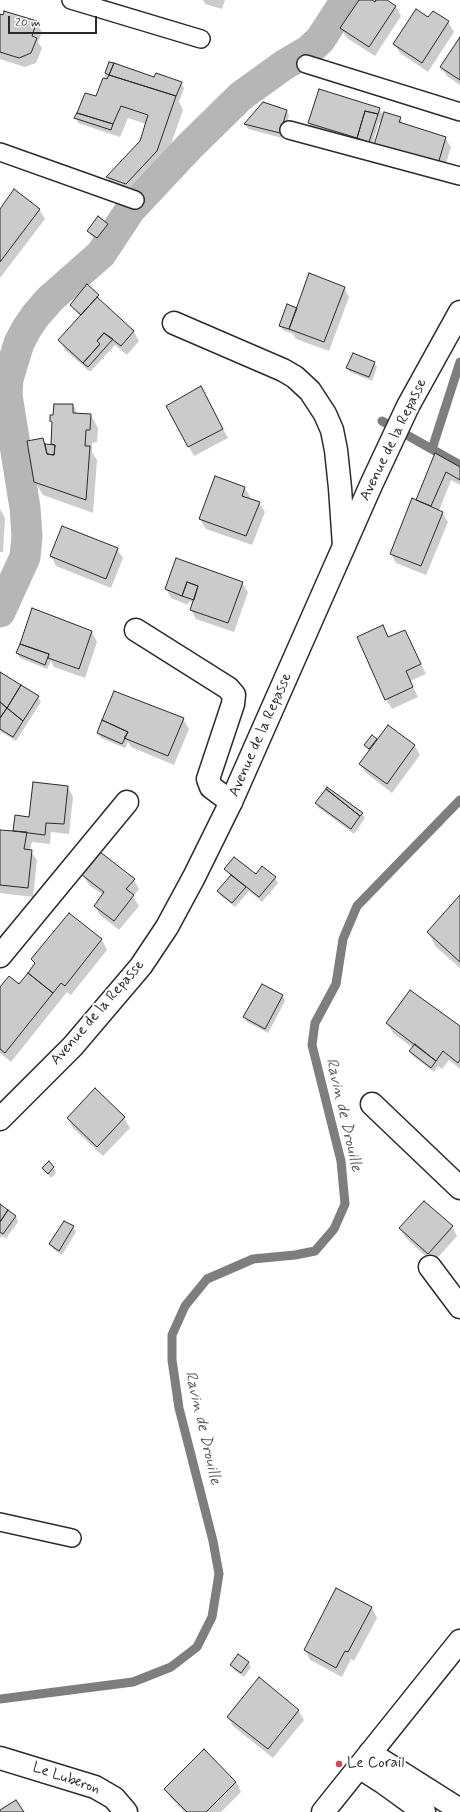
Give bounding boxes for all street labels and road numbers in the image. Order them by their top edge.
street label: Avenue de la Repasse [357,376,431,504]
street label: Avenue de la Repasse [226,670,296,800]
street label: Avenue de la Repasse [47,957,149,1069]
street label: Le Luberon [30,1759,102,1799]

